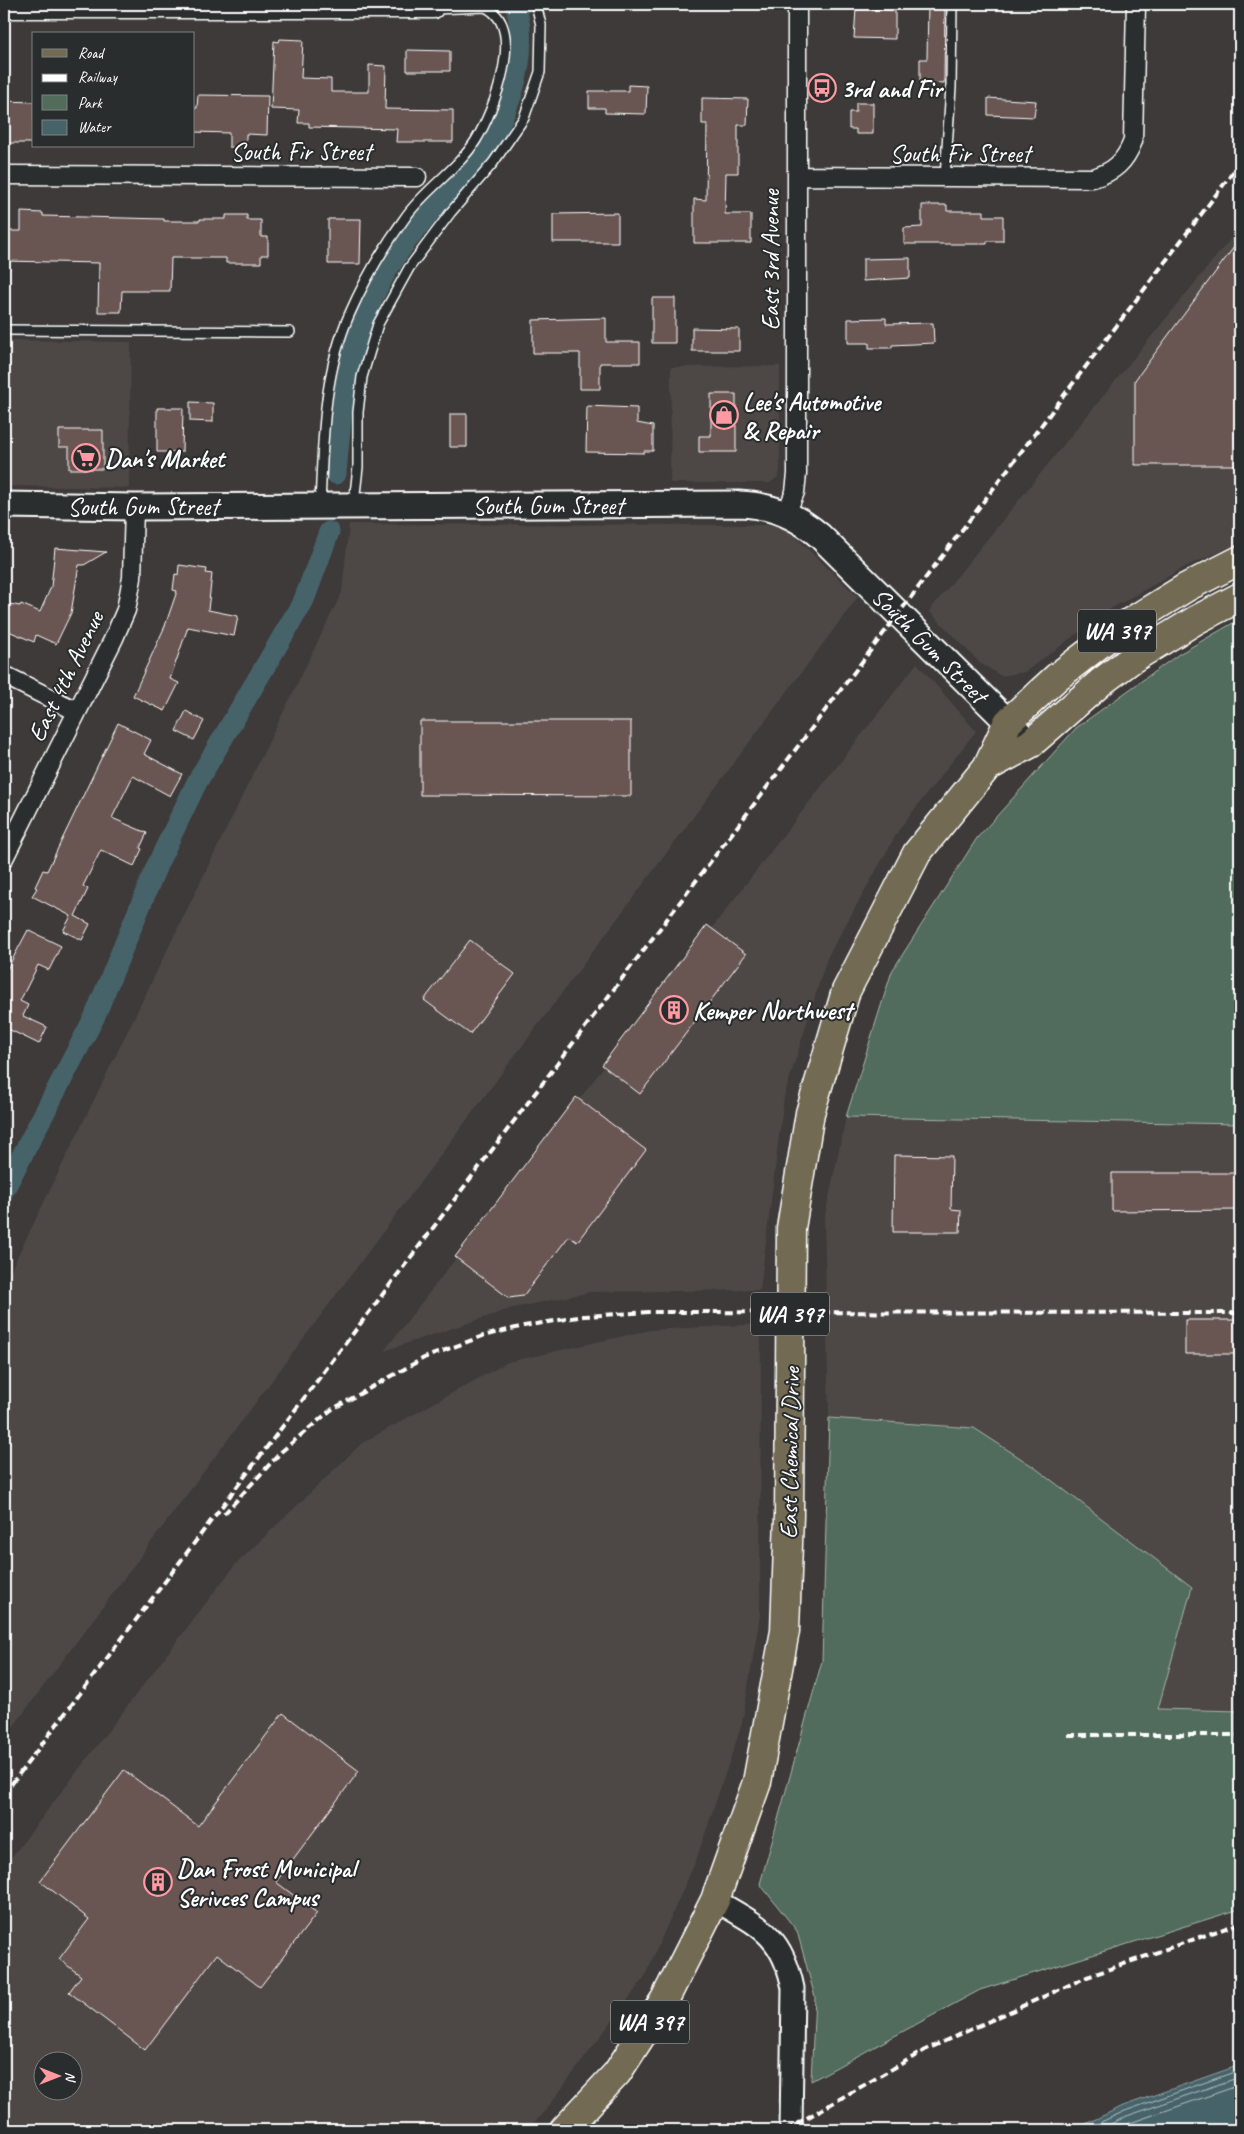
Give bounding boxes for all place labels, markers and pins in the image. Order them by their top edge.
bus stop icon: 3rd and Fir [807,73,837,103]
place label: 3rd and Fir [841,73,945,105]
place label: Lee's Automotive & Repair [743,386,882,447]
shop icon: Lee's Automotive & Repair [709,400,739,430]
supermarket icon: Dan's Market [71,443,101,473]
place label: Dan's Market [105,443,227,475]
building icon: Kemper Northwest [659,995,689,1025]
place label: Kemper Northwest [693,995,856,1027]
place label: Dan Frost Municipal Serivces Campus [177,1853,360,1914]
building icon: Dan Frost Municipal Serivces Campus [143,1867,173,1897]

